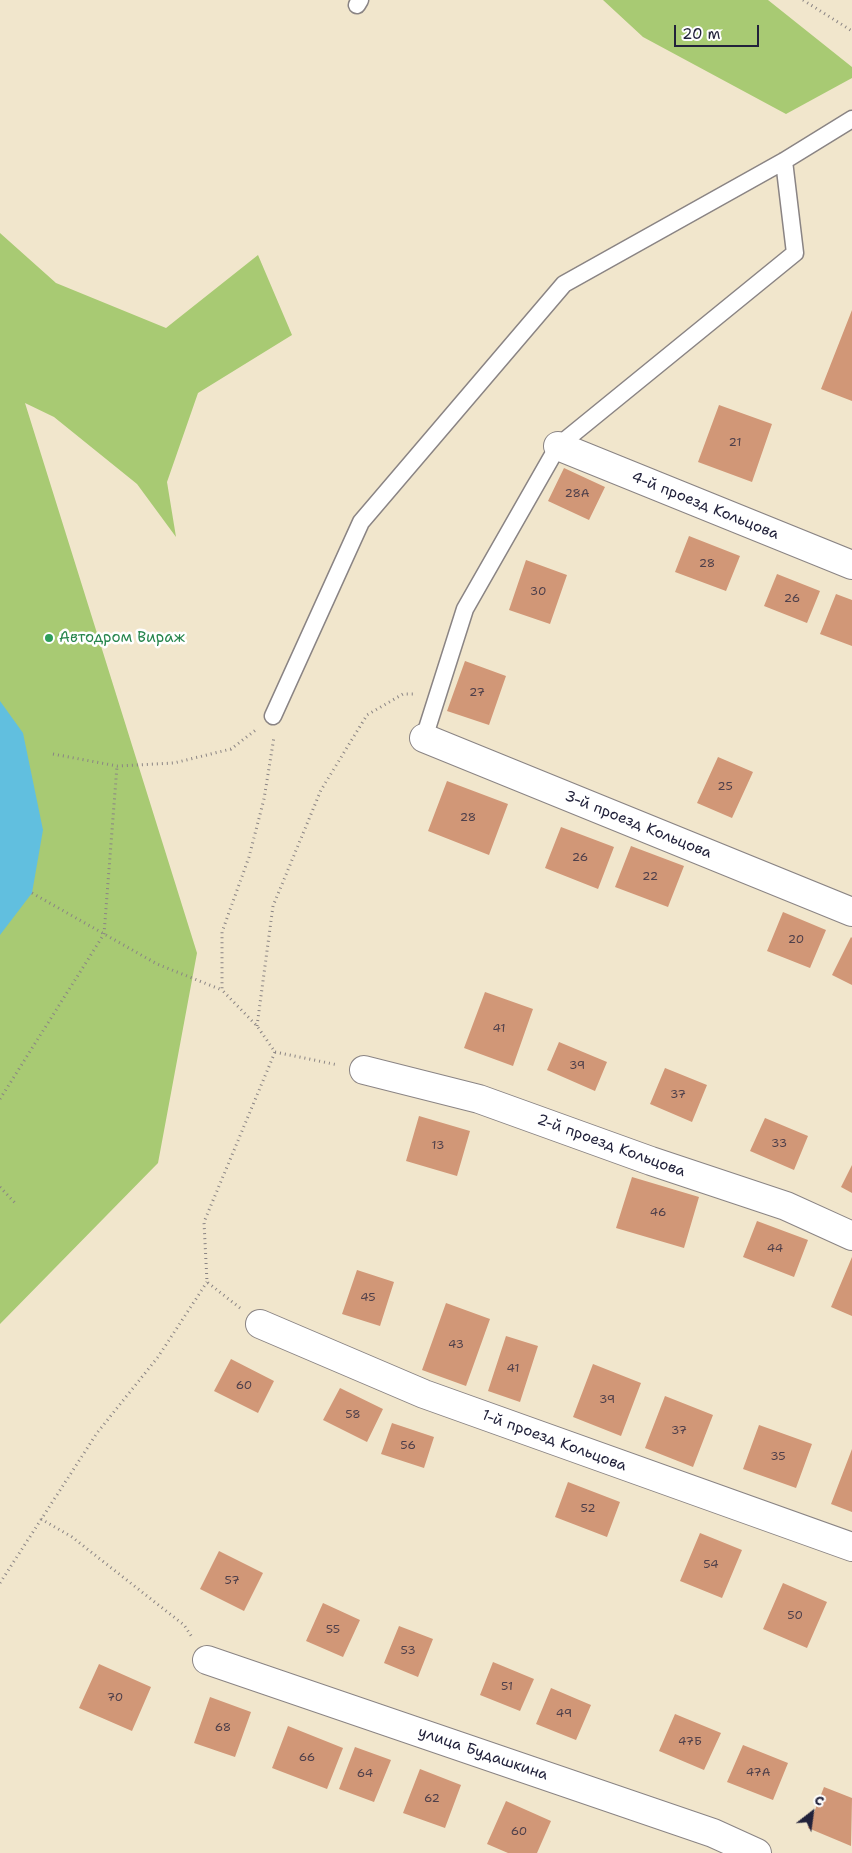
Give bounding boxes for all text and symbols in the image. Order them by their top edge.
scale bar [677,15,762,47]
text: 20 m [682,24,721,44]
house number: 21 [729,436,741,450]
street label: 4-й проезд Кольцова [629,468,781,544]
house number: 28А [564,487,590,501]
house number: 28 [699,557,715,571]
house number: 30 [530,585,546,599]
house number: 26 [784,592,800,606]
place label: Автодром Вираж [59,629,185,647]
marker: Автодром Вираж [43,632,55,644]
house number: 27 [469,686,485,700]
house number: 25 [717,780,733,794]
street label: 3-й проезд Кольцова [562,787,714,863]
house number: 28 [460,811,476,825]
house number: 26 [572,851,588,865]
house number: 22 [642,870,658,884]
house number: 20 [788,933,804,947]
house number: 41 [493,1022,505,1036]
house number: 39 [569,1059,585,1073]
house number: 37 [670,1088,686,1102]
street label: 2-й проезд Кольцова [534,1111,688,1181]
house number: 33 [771,1137,787,1151]
house number: 13 [432,1139,444,1153]
house number: 46 [650,1206,666,1220]
house number: 44 [767,1242,783,1256]
house number: 45 [360,1291,376,1305]
house number: 43 [448,1338,464,1352]
house number: 41 [507,1362,519,1376]
house number: 60 [236,1379,252,1393]
house number: 39 [599,1393,615,1407]
street label: 1-й проезд Кольцова [479,1406,629,1476]
house number: 58 [345,1408,361,1422]
house number: 37 [671,1424,687,1438]
house number: 56 [400,1439,416,1453]
house number: 35 [770,1450,786,1464]
house number: 52 [580,1502,596,1516]
house number: 54 [703,1558,719,1572]
house number: 57 [224,1574,240,1588]
house number: 50 [787,1609,803,1623]
house number: 55 [326,1623,340,1637]
house number: 53 [400,1644,416,1658]
house number: 51 [501,1680,513,1694]
house number: 70 [107,1691,123,1705]
house number: 49 [556,1707,572,1721]
house number: 68 [215,1721,231,1735]
street label: улица Будашкина [416,1723,550,1785]
house number: 47Б [678,1735,702,1749]
house number: 66 [299,1751,315,1765]
house number: 47А [746,1766,770,1780]
house number: 64 [357,1767,373,1781]
north arrow [787,1788,837,1838]
text: С [811,1790,828,1810]
house number: 62 [424,1792,440,1806]
house number: 60 [511,1825,527,1839]

